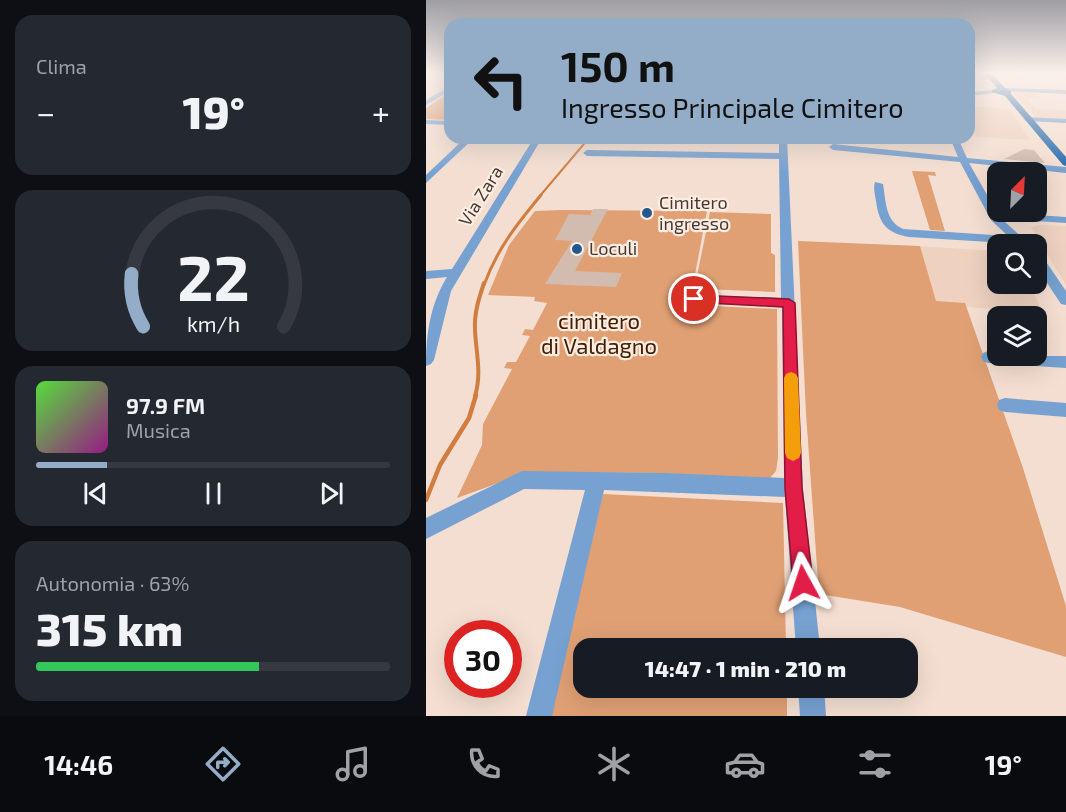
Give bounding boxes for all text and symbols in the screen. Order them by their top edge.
text: 150 m [561,40,675,90]
icon: left [462,42,540,120]
text: Clima [36,54,87,78]
text: 19° [182,84,245,138]
text: Ingresso Principale Cimitero [561,91,904,123]
text: − [36,92,55,132]
text: + [372,92,390,132]
street label: Via Zara [453,161,507,229]
north arrow [987,162,1047,222]
map controls [987,162,1047,366]
place label: Cimitero ingresso [659,191,729,234]
marker: Cimitero ingresso [640,206,654,220]
button: search [987,234,1047,294]
place label: Loculi [589,237,637,259]
text: 22 [177,240,249,315]
marker: Loculi [570,242,584,256]
pin [668,273,719,324]
icon: arrive [677,282,710,315]
button: layers [987,306,1047,366]
park label: cimitero di Valdagno [541,307,657,358]
text: km/h [186,312,240,337]
text: 97.9 FM [126,392,205,418]
text: Musica [126,418,191,442]
icon: previous [79,477,112,510]
icon: pause [197,477,230,510]
icon: next [315,477,348,510]
position arrow [771,551,835,615]
text: Autonomia · 63% [36,571,189,595]
text: 315 km [36,601,183,655]
speed limit sign: 30 [444,620,522,698]
text: 14:47 · 1 min · 210 m [645,655,846,681]
icon: directions [202,743,244,785]
icon: music [332,743,374,785]
icon: phone [463,743,505,785]
icon: climate [593,743,635,785]
icon: car [724,743,766,785]
icon: filters [854,743,896,785]
text: 14:46 [44,748,113,780]
text: 19° [985,748,1022,780]

